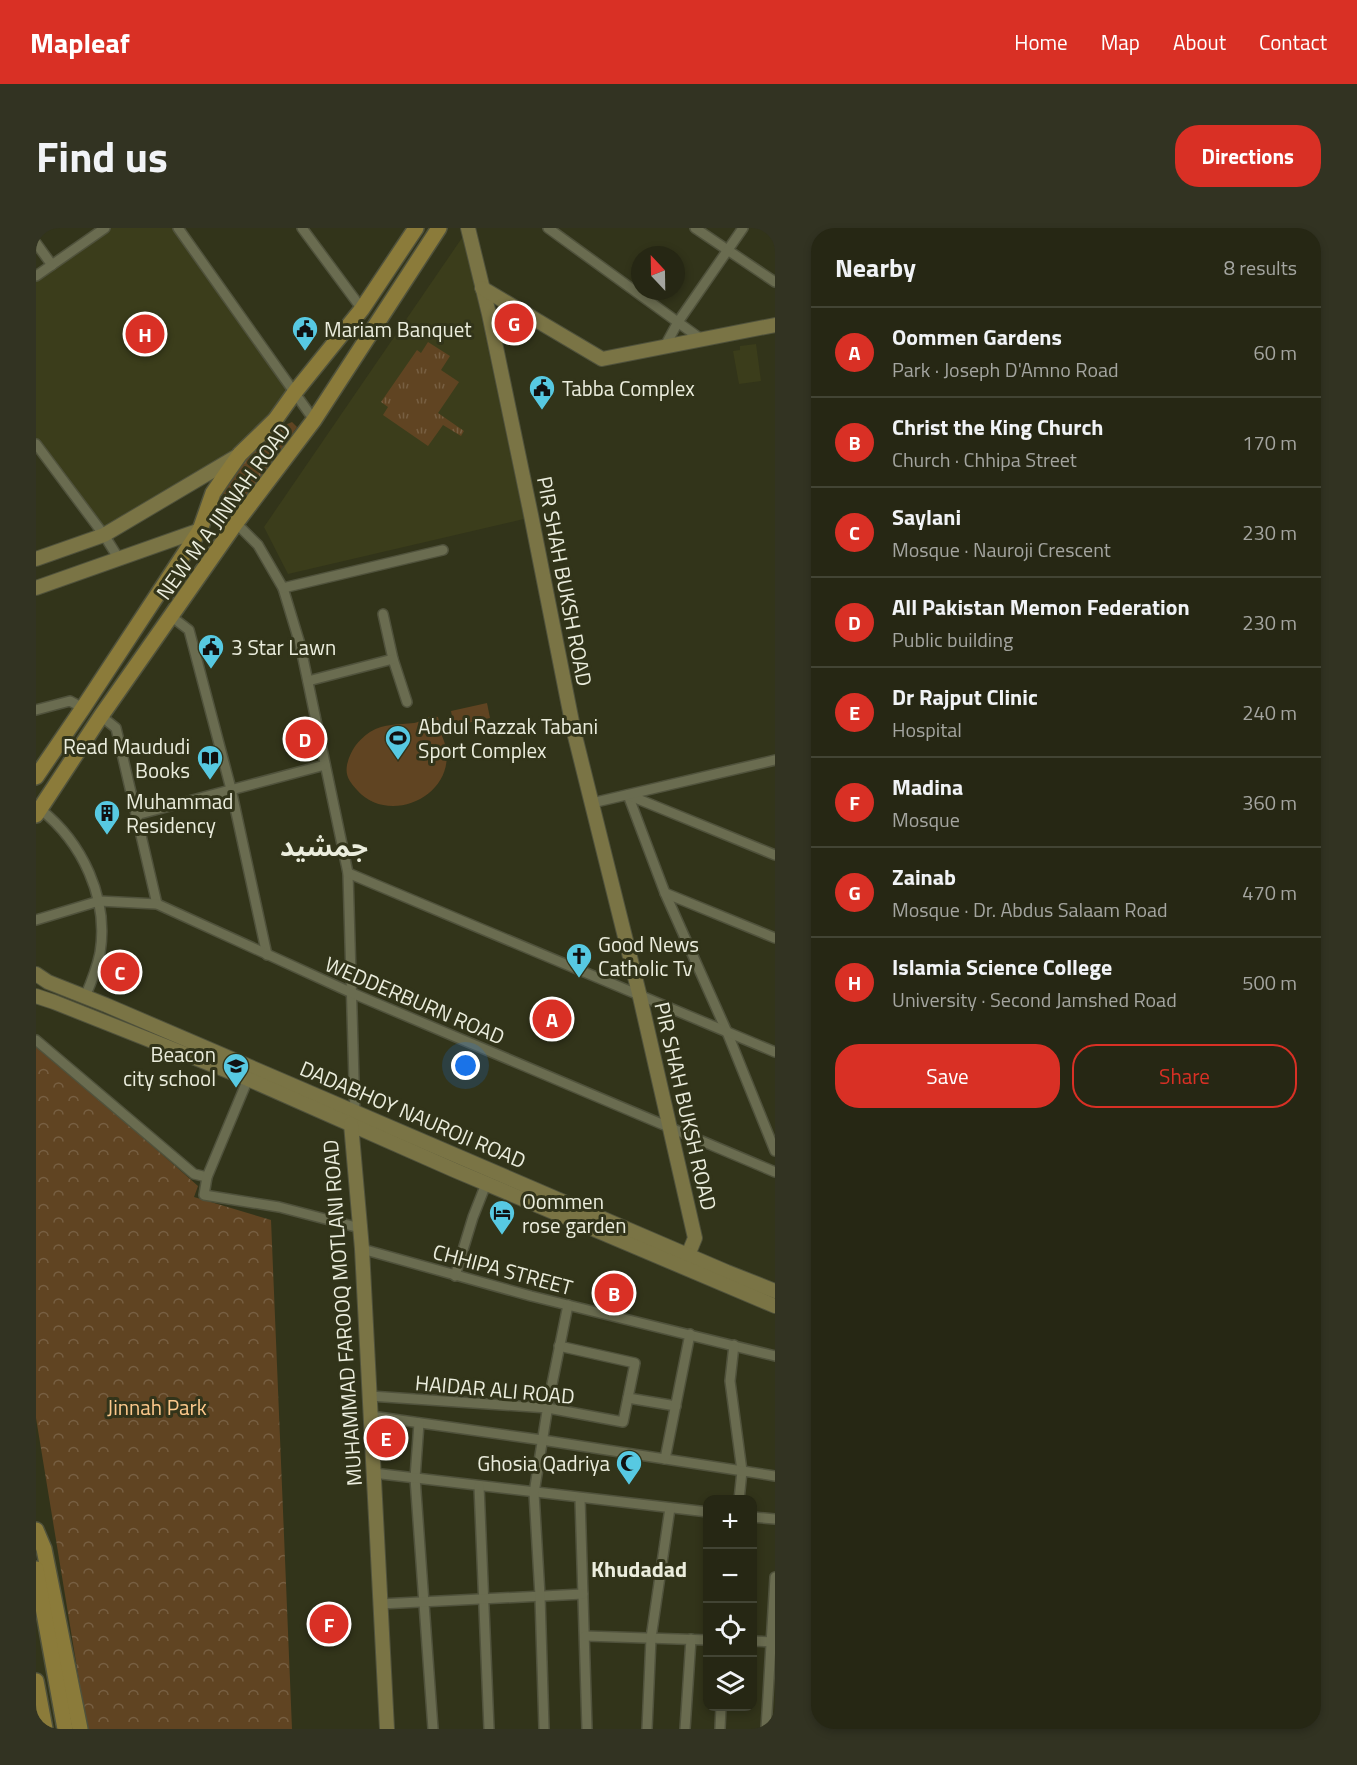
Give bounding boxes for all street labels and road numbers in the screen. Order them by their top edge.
street label: NEW M A JINNAH ROAD [148,416,298,606]
street label: PIR SHAH BUKSH ROAD [529,473,601,689]
street label: WEDDERBURN ROAD [320,948,510,1052]
street label: PIR SHAH BUKSH ROAD [646,999,726,1213]
street label: DADABHOY NAUROJI ROAD [295,1052,531,1176]
street label: MUHAMMAD FAROOQ MOTLANI ROAD [314,1139,370,1487]
street label: CHHIPA STREET [430,1235,576,1303]
street label: HAIDAR ALI ROAD [414,1366,576,1412]

